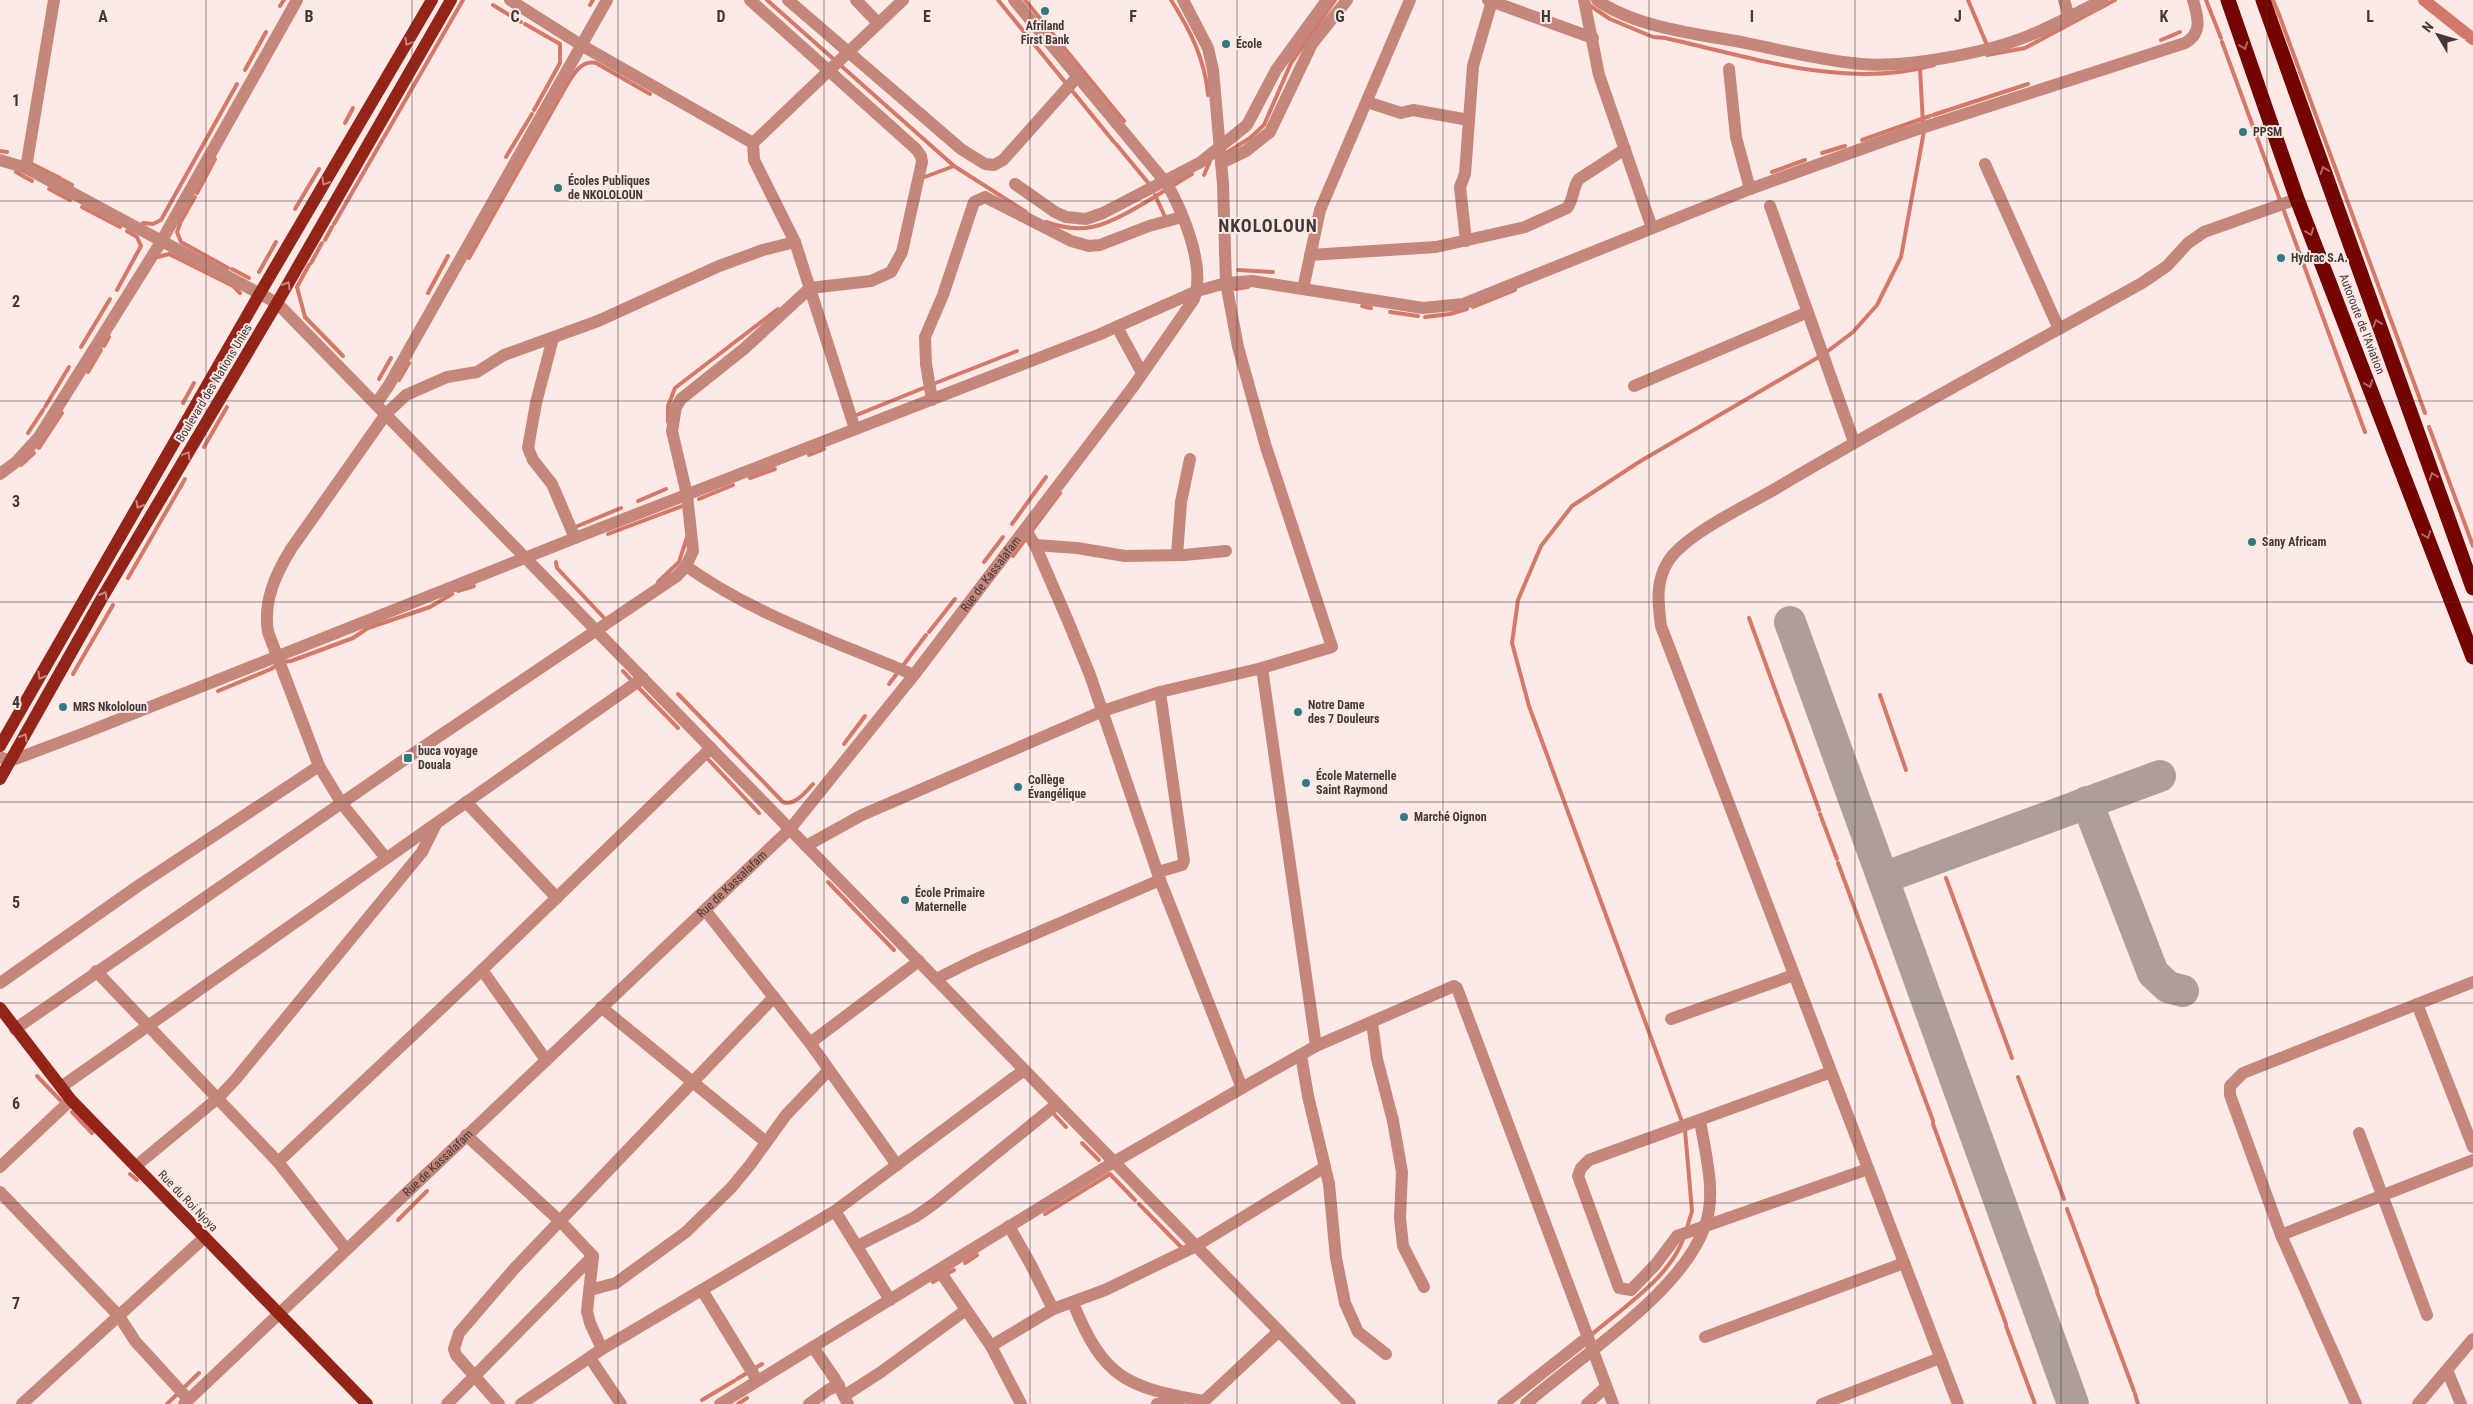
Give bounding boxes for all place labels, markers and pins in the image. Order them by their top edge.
marker: Afriland First Bank [1039,5,1051,17]
place label: Afriland First Bank [1021,19,1070,47]
place label: École [1236,36,1262,51]
marker: École [1220,38,1232,50]
place label: PPSM [2253,125,2282,139]
marker: PPSM [2237,126,2249,138]
place label: Écoles Publiques de NKOLOLOUN [568,173,651,202]
marker: Écoles Publiques de NKOLOLOUN [552,182,564,194]
place label: Hydrac S.A. [2291,251,2348,265]
marker: Hydrac S.A. [2275,252,2287,264]
place label: Sany Africam [2262,535,2326,549]
marker: Sany Africam [2246,536,2258,548]
place label: Notre Dame des 7 Douleurs [1308,698,1380,726]
place label: MRS Nkololoun [73,700,147,714]
marker: MRS Nkololoun [57,701,69,713]
marker: Notre Dame des 7 Douleurs [1292,706,1304,718]
place label: buca voyage Douala [418,744,478,772]
marker: buca voyage Douala [402,752,414,764]
place label: École Maternelle Saint Raymond [1316,768,1397,797]
place label: Collège Évangélique [1028,773,1086,801]
marker: École Maternelle Saint Raymond [1300,777,1312,789]
marker: Collège Évangélique [1012,781,1024,793]
place label: Marché Oignon [1414,810,1487,824]
marker: Marché Oignon [1398,811,1410,823]
place label: École Primaire Maternelle [915,885,985,914]
marker: École Primaire Maternelle [899,894,911,906]

